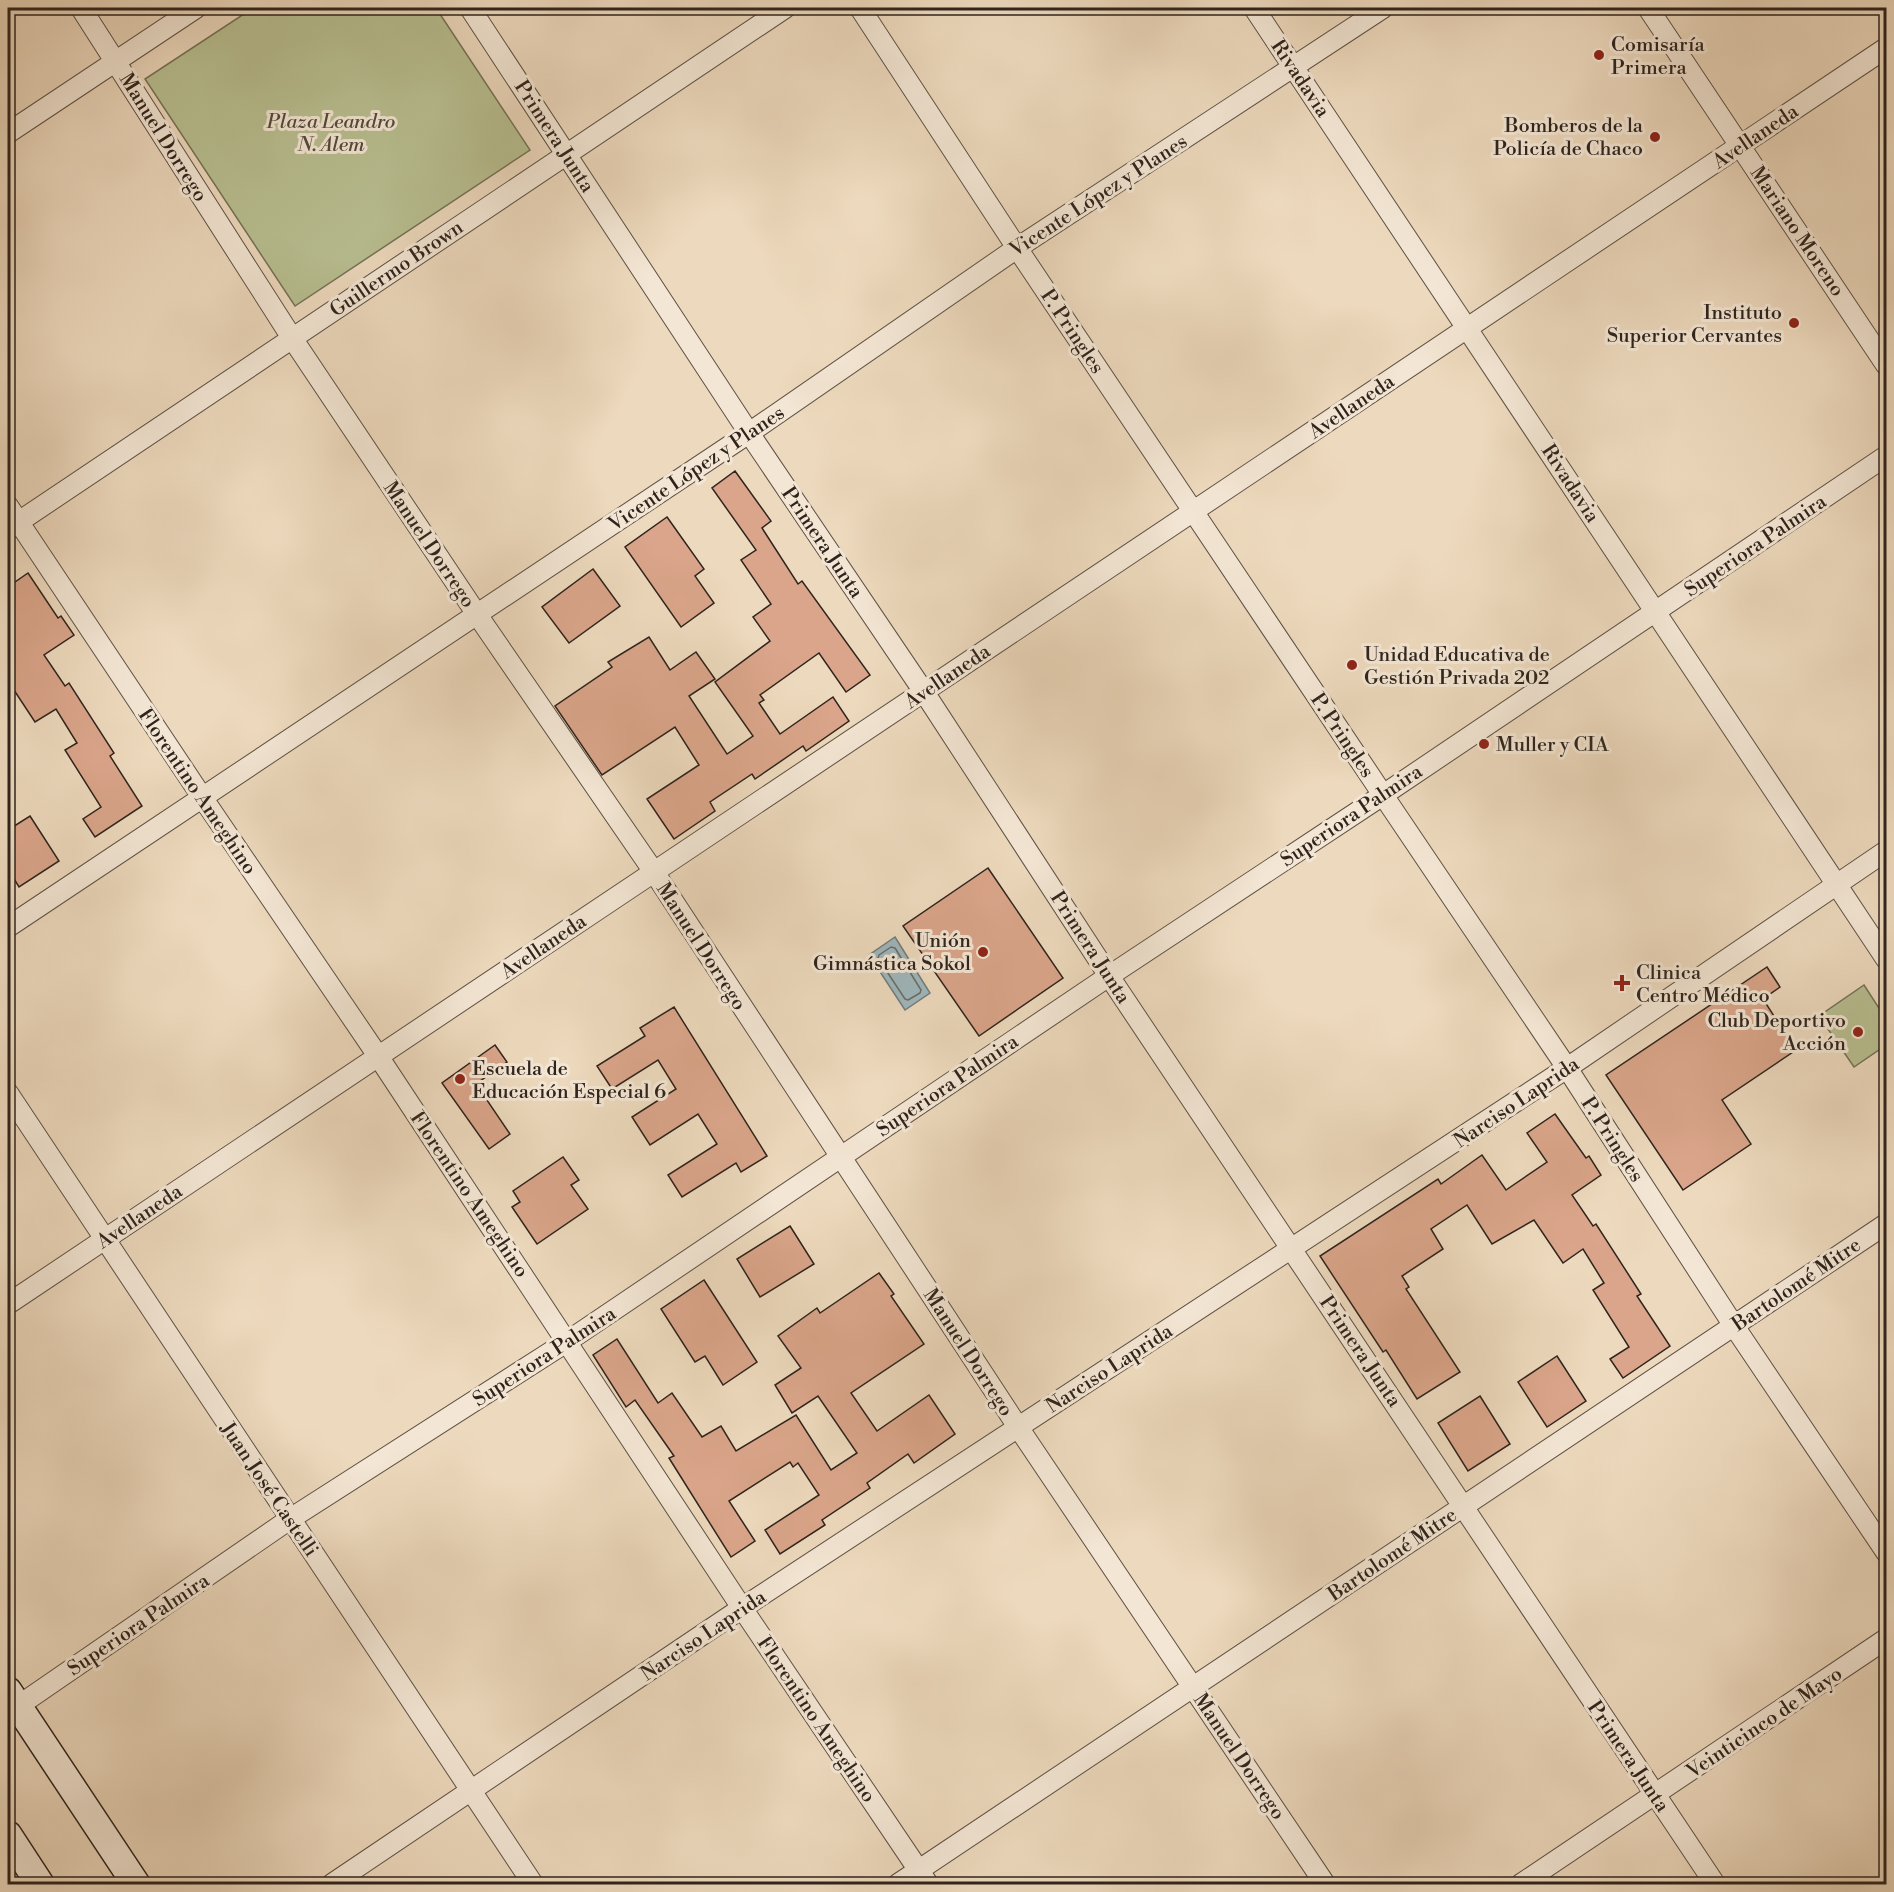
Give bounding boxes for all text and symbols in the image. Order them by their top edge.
place label: Comisaría Primera [1611,33,1706,81]
street label: Rivadavia [1265,35,1335,123]
marker: Comisaría Primera [1592,48,1606,62]
street label: Manuel Dorrego [113,69,212,207]
street label: Primera Junta [508,76,600,199]
street label: Avellaneda [1707,99,1804,176]
park label: Plaza Leandro N. Alem [266,110,395,158]
place label: Bomberos de la Policía de Chaco [1493,114,1644,162]
street label: Vicente López y Planes [1004,129,1193,264]
marker: Bomberos de la Policía de Chaco [1648,130,1662,144]
street label: Mariano Moreno [1744,162,1849,302]
street label: Guillermo Brown [325,215,468,323]
street label: P. Pringles [1034,285,1109,379]
place label: Instituto Superior Cervantes [1607,301,1782,349]
marker: Instituto Superior Cervantes [1787,316,1801,330]
street label: Avellaneda [1303,369,1400,446]
street label: Vicente López y Planes [603,401,790,538]
street label: Rivadavia [1535,440,1605,528]
street label: Manuel Dorrego [377,477,480,613]
street label: Primera Junta [775,482,869,604]
street label: Superiora Palmira [1680,489,1832,603]
street label: Avellaneda [899,639,996,716]
place label: Unidad Educativa de Gestión Privada 202 [1364,643,1550,691]
marker: Unidad Educativa de Gestión Privada 202 [1345,658,1359,672]
street label: P. Pringles [1304,689,1379,783]
street label: Florentino Ameghino [132,704,262,880]
place label: Muller y CIA [1496,733,1610,758]
marker: Muller y CIA [1477,737,1491,751]
street label: Superiora Palmira [1276,759,1428,873]
street label: Manuel Dorrego [650,878,751,1015]
street label: Primera Junta [1044,887,1136,1010]
street label: Avellaneda [495,909,592,986]
place label: Unión Gimnástica Sokol [813,929,971,977]
marker: Unión Gimnástica Sokol [976,945,990,959]
place label: Clinica Centro Médico [1636,961,1770,1009]
marker: Clinica Centro Médico [1613,974,1631,992]
place label: Club Deportivo Acción [1707,1009,1846,1057]
marker: Club Deportivo Acción [1851,1025,1865,1039]
street label: Superiora Palmira [872,1029,1024,1143]
street label: Narciso Laprida [1449,1052,1585,1154]
place label: Escuela de Educación Especial 6 [472,1057,666,1105]
marker: Escuela de Educación Especial 6 [453,1072,467,1086]
street label: P. Pringles [1575,1092,1649,1187]
street label: Florentino Ameghino [404,1107,534,1283]
street label: Avellaneda [91,1179,188,1256]
street label: Bartolomé Mitre [1727,1233,1866,1338]
street label: Manuel Dorrego [917,1284,1018,1421]
street label: Primera Junta [1313,1291,1407,1413]
street label: Superiora Palmira [469,1301,622,1413]
street label: Narciso Laprida [1042,1319,1179,1419]
street label: Juan José Castelli [214,1417,323,1562]
street label: Bartolomé Mitre [1323,1503,1462,1608]
street label: Superiora Palmira [63,1568,215,1682]
street label: Narciso Laprida [636,1585,772,1687]
street label: Florentino Ameghino [751,1632,881,1808]
street label: Veinticinco de Mayo [1681,1662,1848,1785]
street label: Manuel Dorrego [1187,1689,1290,1825]
street label: Primera Junta [1581,1696,1675,1818]

